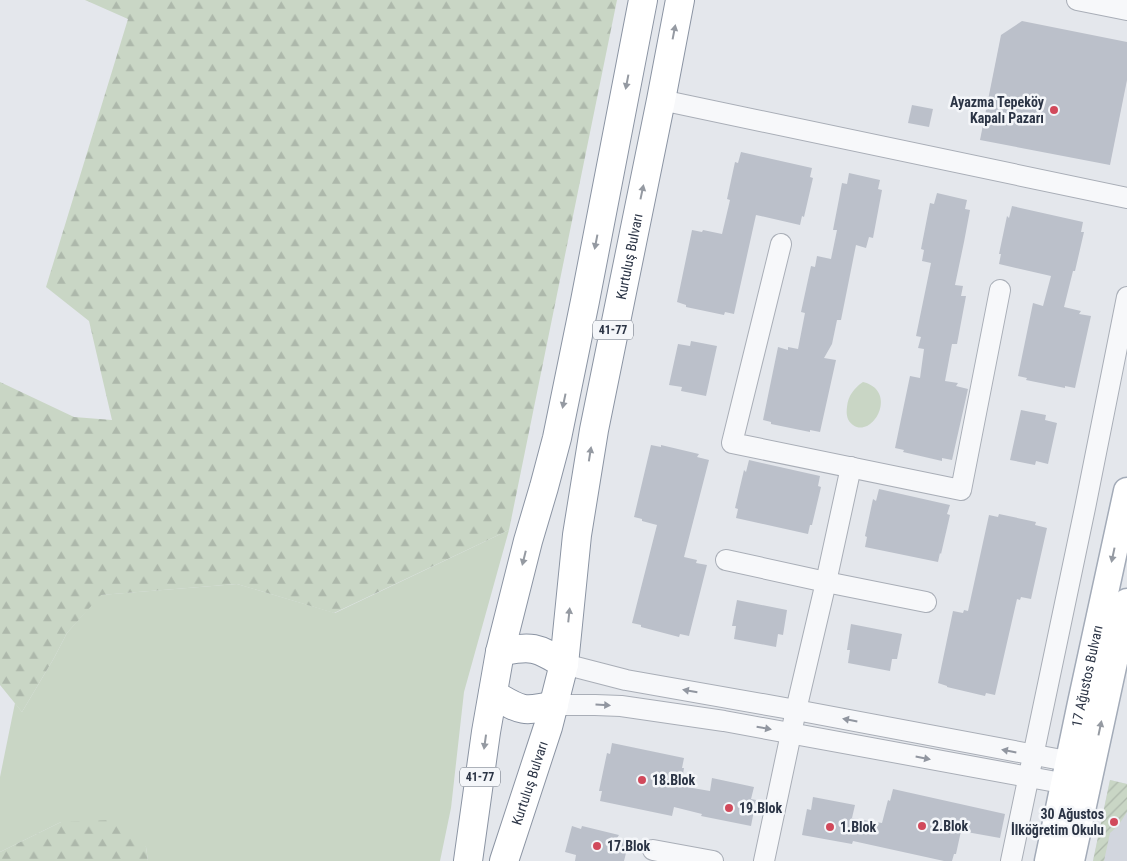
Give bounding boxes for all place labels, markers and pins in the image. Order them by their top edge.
place label: Ayazma Tepeköy Kapalı Pazarı [950,94,1045,126]
marker: Ayazma Tepeköy Kapalı Pazarı [1048,104,1060,116]
place label: 18.Blok [652,772,696,788]
marker: 18.Blok [636,774,648,786]
place label: 19.Blok [739,800,783,816]
marker: 19.Blok [723,802,735,814]
place label: 30 Ağustos İlköğretim Okulu [1011,806,1104,838]
marker: 30 Ağustos İlköğretim Okulu [1108,816,1120,828]
place label: 2.Blok [932,818,968,834]
place label: 1.Blok [840,819,876,835]
marker: 2.Blok [916,820,928,832]
marker: 1.Blok [824,821,836,833]
place label: 17.Blok [607,838,651,854]
marker: 17.Blok [591,840,603,852]

